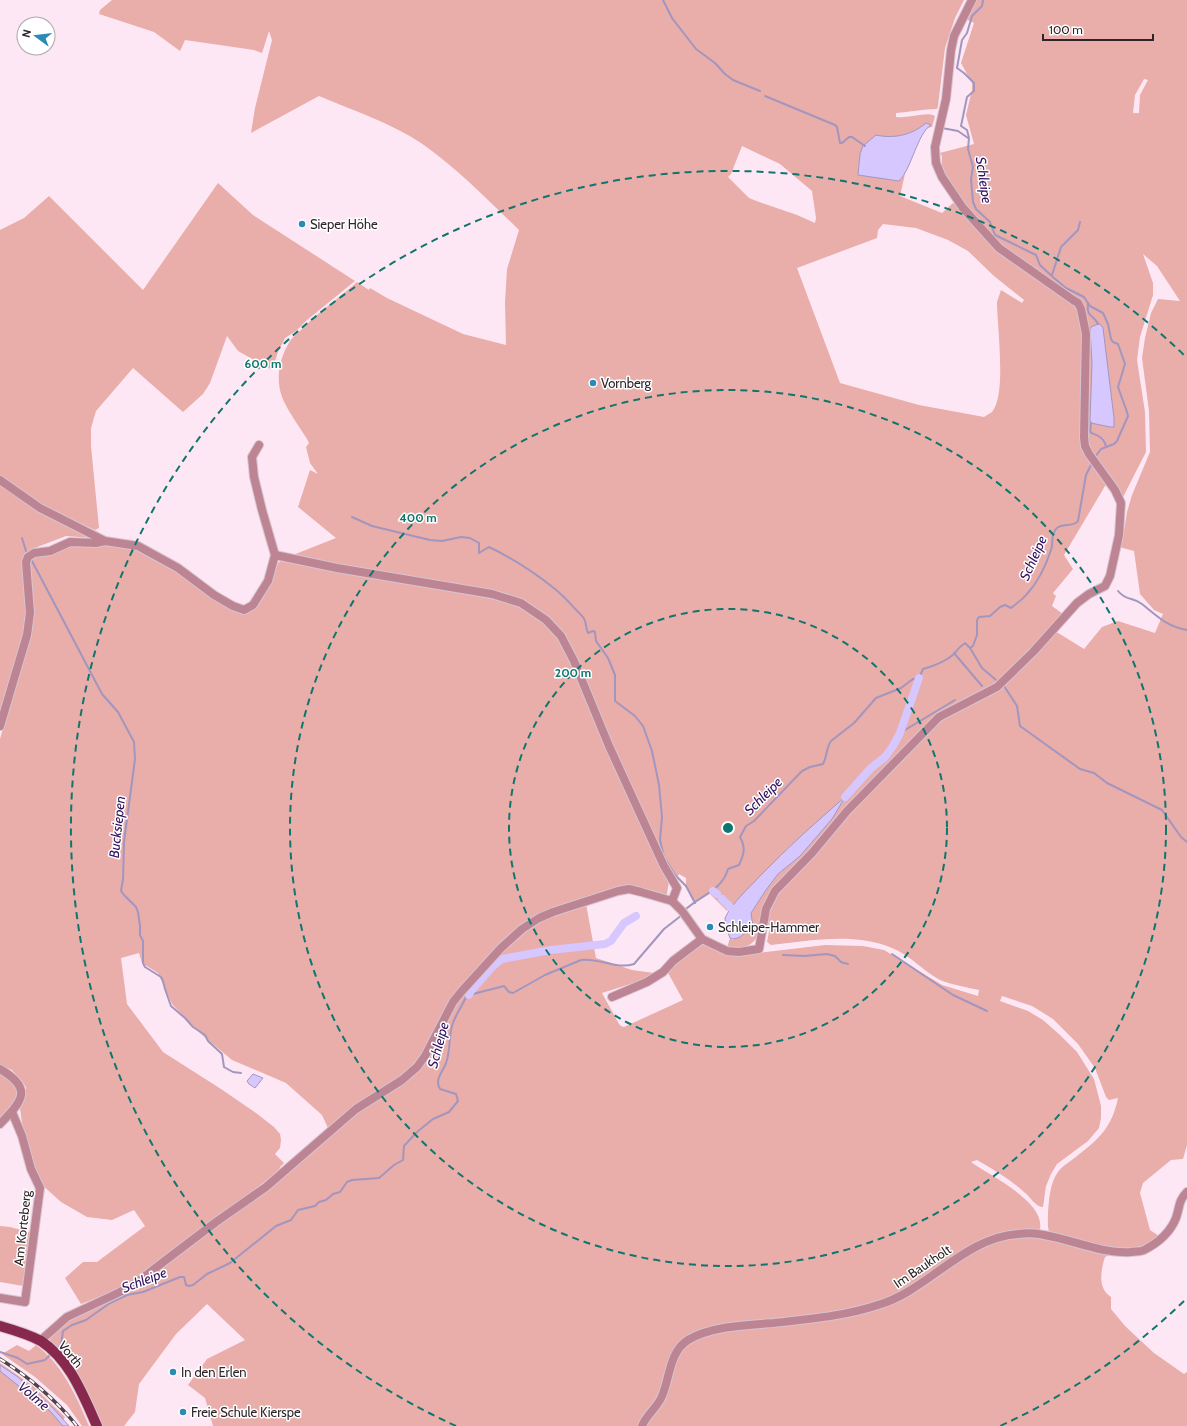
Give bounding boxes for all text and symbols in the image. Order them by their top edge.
north arrow [16,16,56,56]
scale bar [1043,16,1153,42]
text: 100 m [1049,22,1083,37]
text: N [19,28,34,39]
water label: Schleipe [972,156,996,205]
place label: Sieper Höhe [310,216,378,232]
marker: Sieper Höhe [297,219,307,229]
text: 600 m [245,356,281,371]
place label: Vornberg [601,375,652,391]
marker: Vornberg [588,378,598,388]
text: 400 m [399,510,437,525]
water label: Schleipe [1015,532,1051,583]
text: 200 m [555,665,591,680]
water label: Schleipe [740,773,786,819]
water label: Bucksiepen [105,795,129,859]
centre of rings [721,821,735,835]
place label: Schleipe-Hammer [718,919,820,935]
marker: Schleipe-Hammer [705,922,715,932]
water label: Schleipe [423,1020,453,1070]
street label: Am Korteberg [10,1189,34,1267]
street label: Im Baukholt [890,1241,954,1291]
water label: Schleipe [119,1263,170,1297]
street label: Vorth [55,1337,87,1371]
place label: In den Erlen [181,1364,247,1380]
marker: In den Erlen [168,1367,178,1377]
water label: Volme [14,1378,54,1415]
place label: Freie Schule Kierspe [191,1404,301,1420]
marker: Freie Schule Kierspe [178,1407,188,1417]

